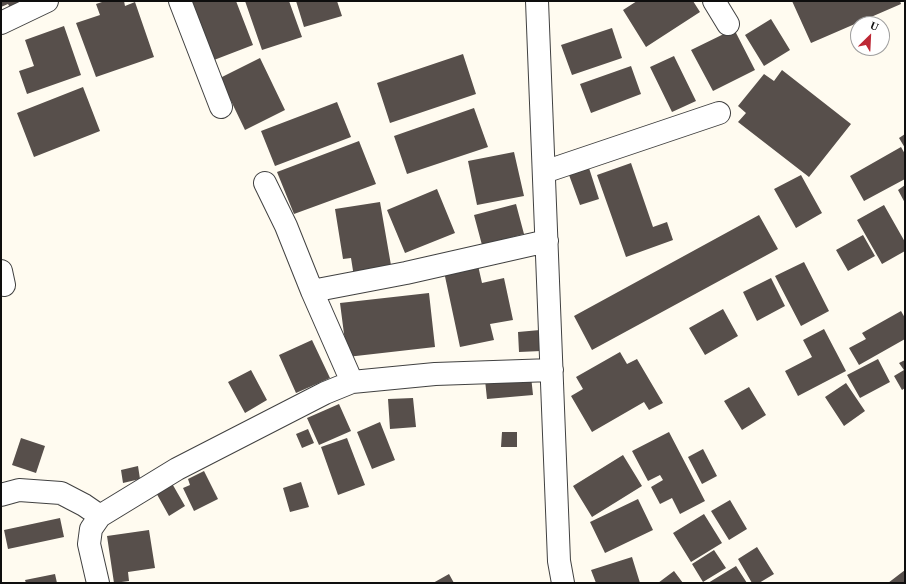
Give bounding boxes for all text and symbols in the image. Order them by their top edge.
north arrow [850,16,890,56]
text: U [868,19,881,33]

